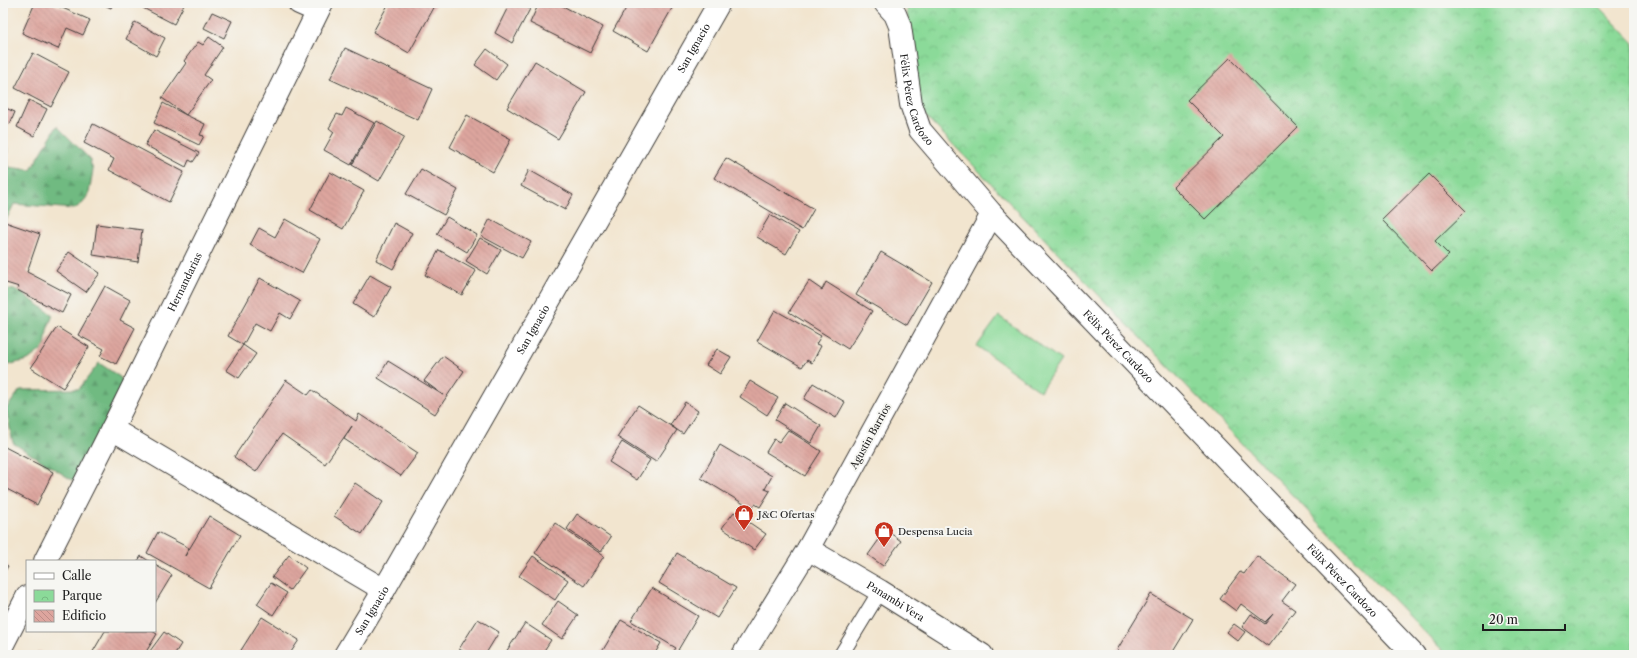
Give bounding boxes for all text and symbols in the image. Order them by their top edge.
street label: San Ignacio [675,21,713,75]
street label: Félix Pérez Cardozo [897,53,936,148]
street label: Hernandarias [165,250,205,314]
street label: San Ignacio [514,302,553,357]
street label: Félix Pérez Cardozo [1080,307,1156,386]
street label: Agustin Barrios [847,401,894,472]
shop icon: J&C Ofertas [733,503,755,531]
place label: J&C Ofertas [756,508,815,521]
shop icon: Despensa Lucia [873,520,895,548]
place label: Despensa Lucia [898,525,973,538]
street label: Félix Pérez Cardozo [1304,541,1380,620]
legend [26,560,156,632]
text: Calle [62,568,92,583]
street label: Panambi Vera [864,579,927,625]
street label: San Ignacio [352,584,392,638]
text: Parque [62,588,103,603]
scale bar [1483,606,1565,632]
text: Edificio [62,608,106,623]
text: 20 m [1489,612,1518,627]

